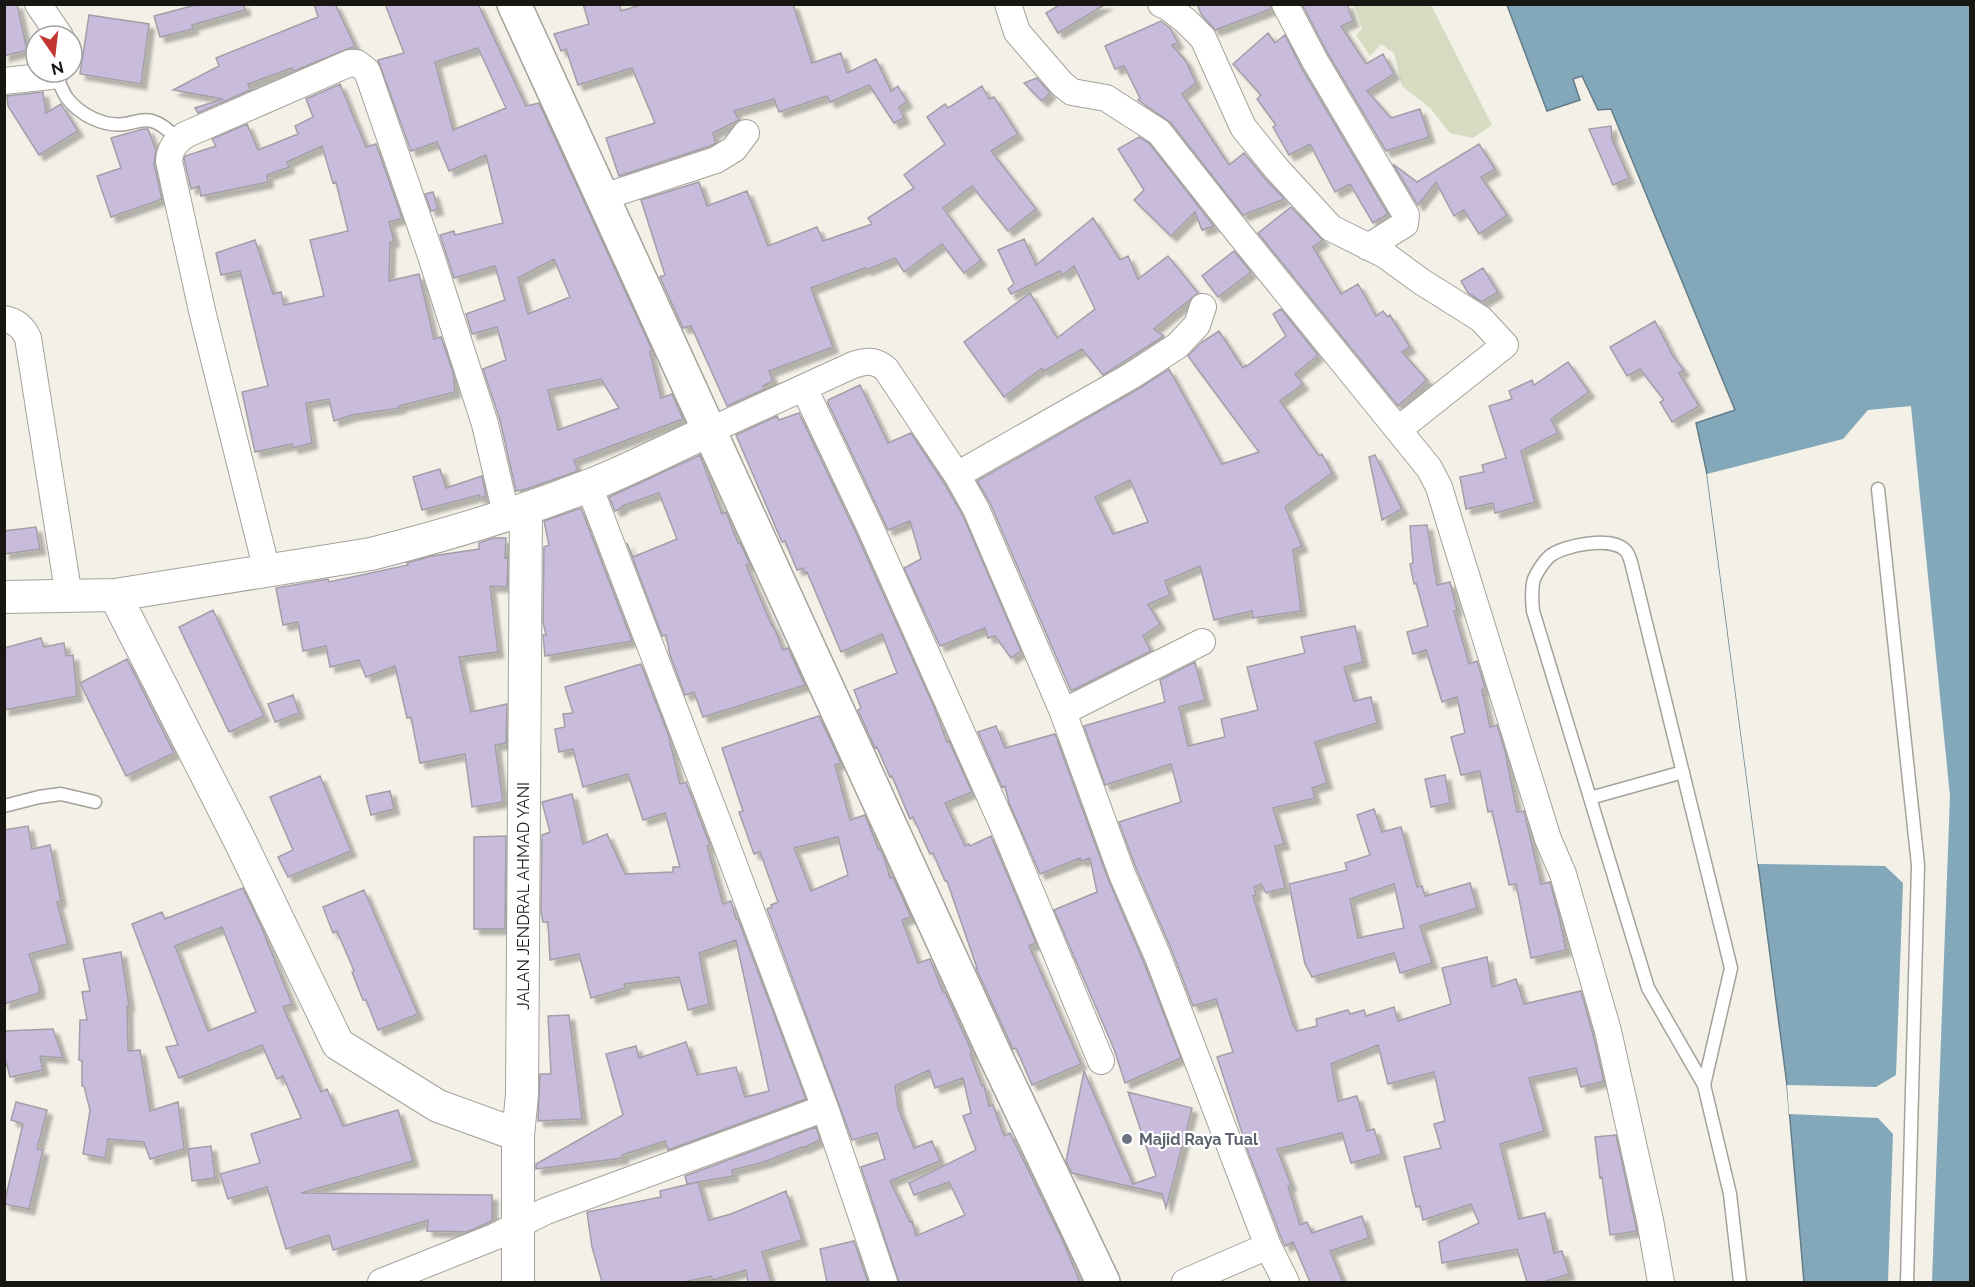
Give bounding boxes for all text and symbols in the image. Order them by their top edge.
north arrow [24,24,84,84]
text: N [49,57,66,79]
street label: JALAN JENDRAL AHMAD YANI [514,782,533,1010]
place label: Majid Raya Tual [1139,1130,1259,1149]
marker: Majid Raya Tual [1120,1132,1134,1146]

